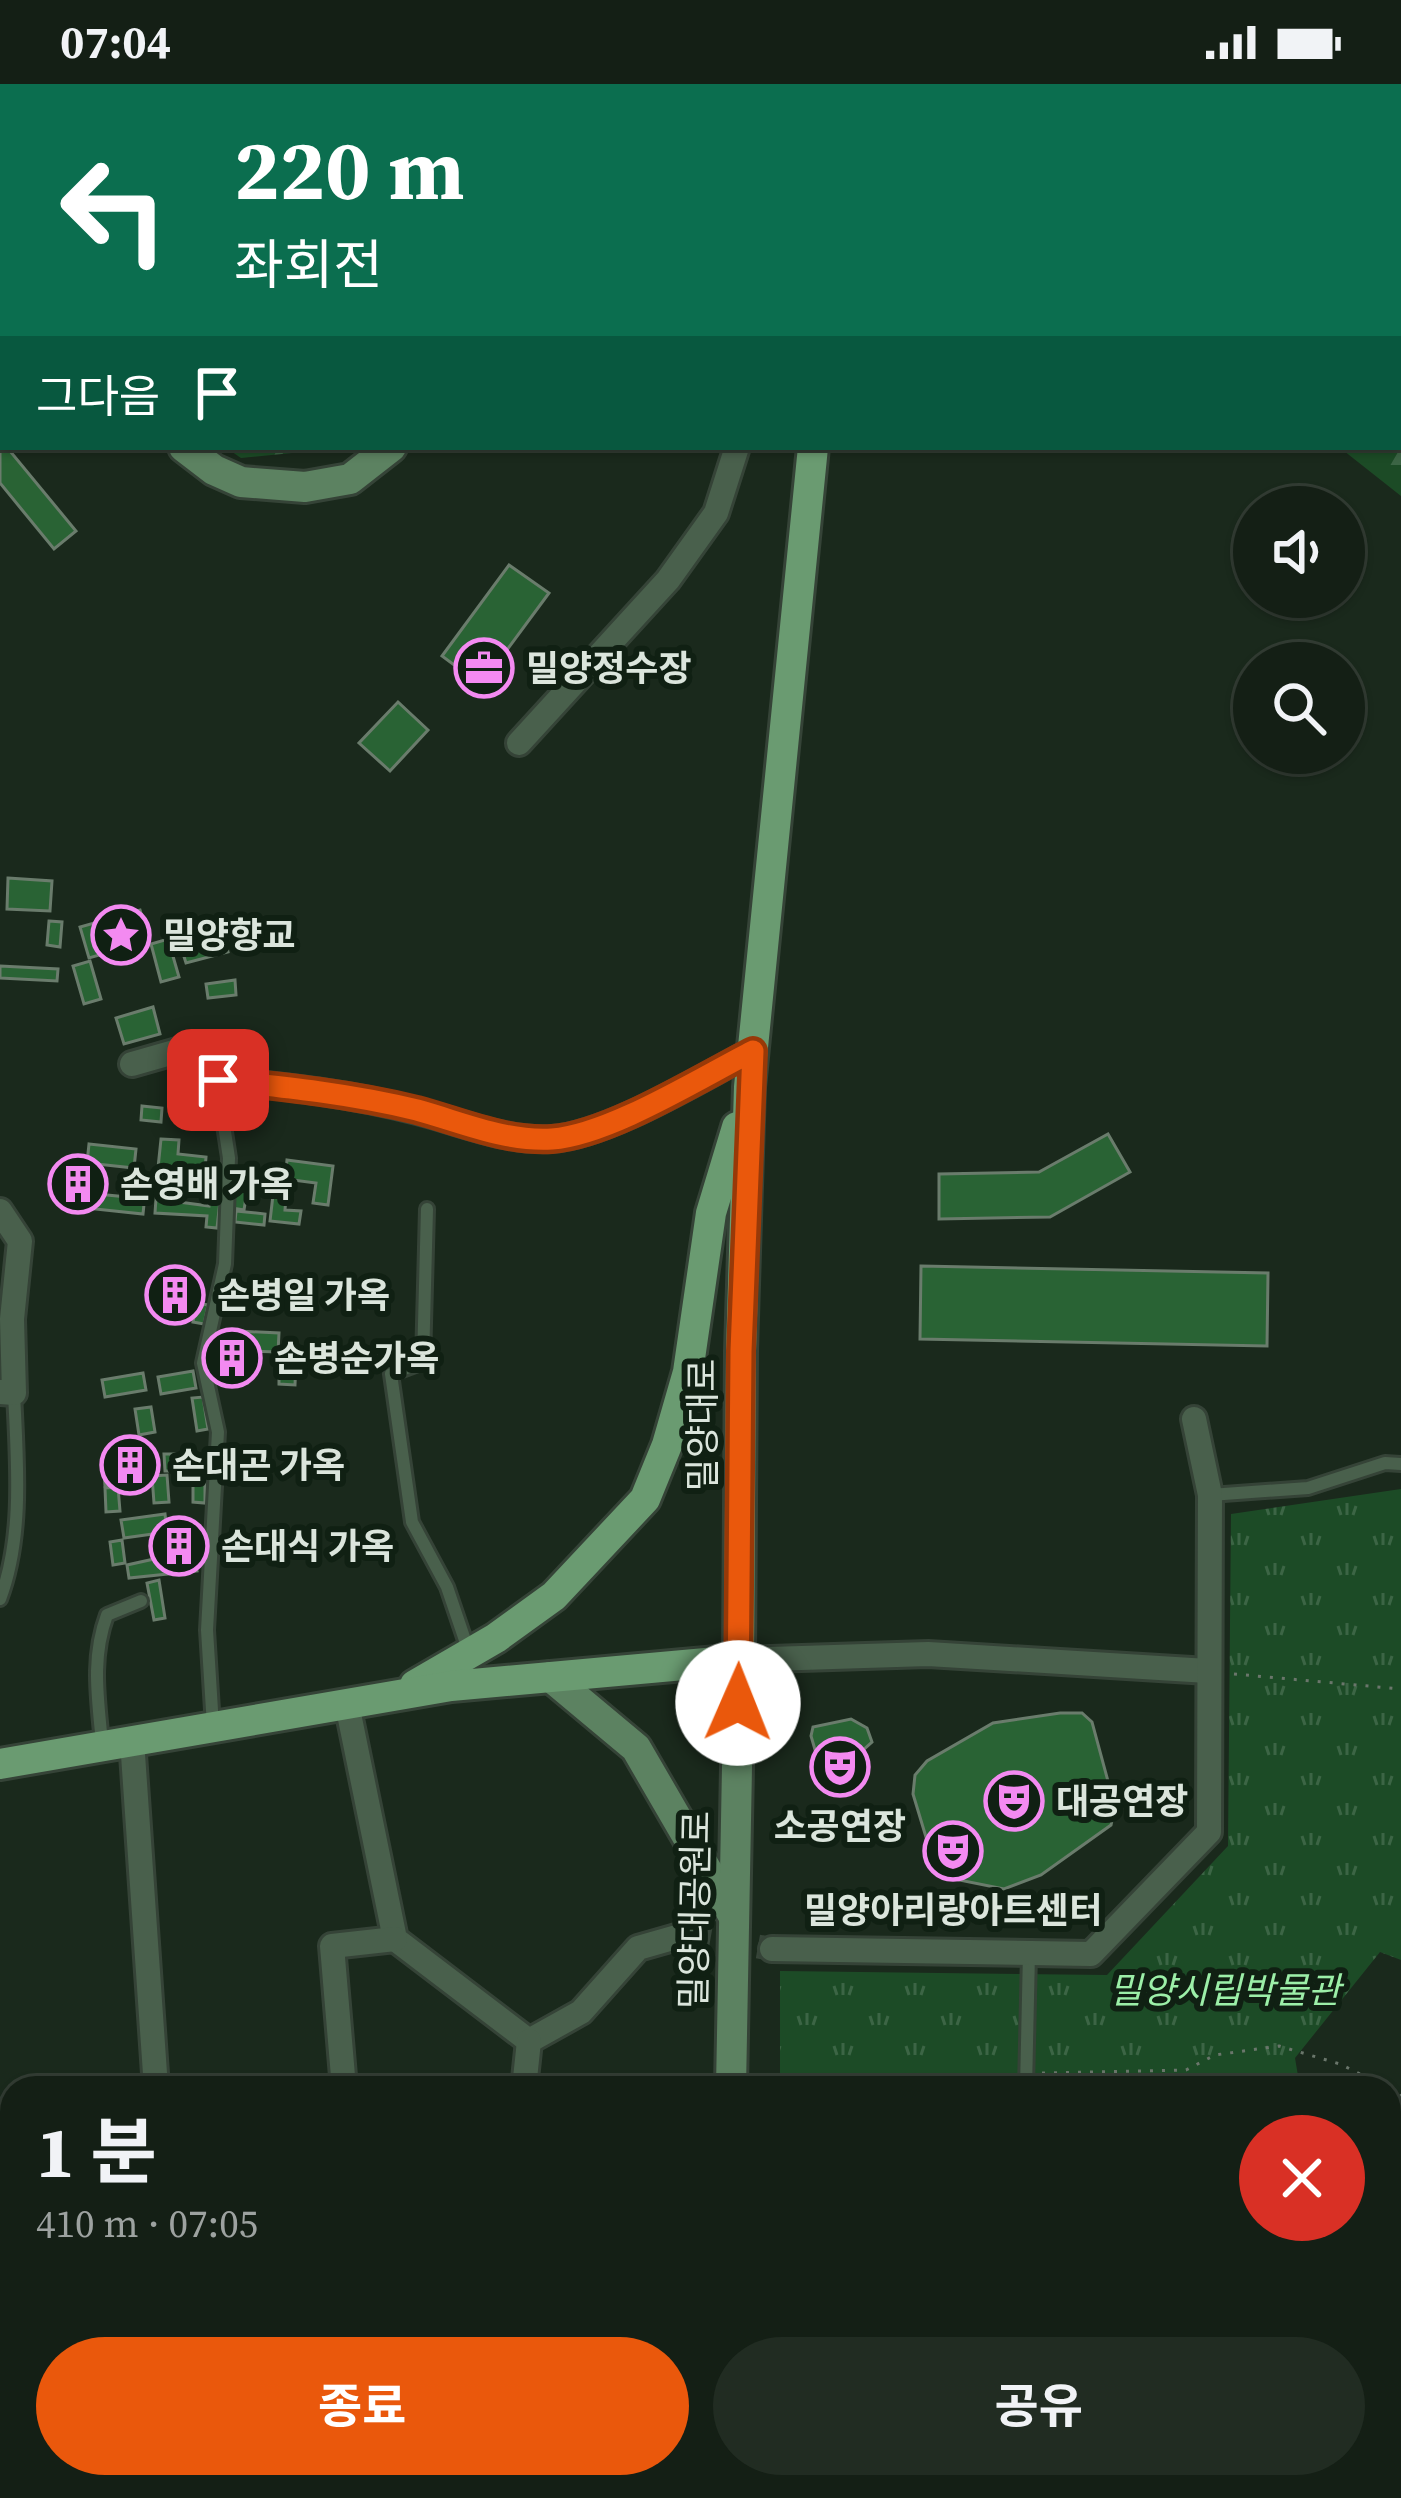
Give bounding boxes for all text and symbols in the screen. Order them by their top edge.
text: 07:04 [60,11,171,73]
text: 220 m [234,112,465,227]
icon: left [36,132,192,288]
text: 좌회전 [234,228,383,302]
icon: arrive [184,360,250,426]
text: 그다음 [36,365,160,427]
map controls [1233,486,1365,774]
button: sound [1233,486,1365,618]
office icon: 밀양정수장 [453,637,515,699]
button: search [1233,642,1365,774]
place label: 밀양정수장 [526,644,692,693]
place icon: 밀양향교 [90,904,152,966]
place label: 밀양향교 [163,911,295,960]
pin [167,1029,269,1131]
icon: arrive [185,1047,251,1113]
building icon: 손영배 가옥 [47,1153,109,1215]
place label: 손영배 가옥 [120,1160,293,1209]
building icon: 손병일 가옥 [144,1264,206,1326]
place label: 손병일 가옥 [217,1271,390,1320]
building icon: 손병순가옥 [201,1327,263,1389]
place label: 손병순가옥 [274,1334,440,1383]
street label: 밀양대로 [678,1359,727,1491]
building icon: 손대곤 가옥 [99,1434,161,1496]
place label: 손대곤 가옥 [172,1441,345,1490]
building icon: 손대식 가옥 [148,1515,210,1577]
place label: 손대식 가옥 [221,1522,394,1571]
position arrow [675,1640,801,1766]
theatre icon: 소공연장 [809,1736,871,1798]
theatre icon: 대공연장 [983,1770,1045,1832]
place label: 대공연장 [1056,1777,1188,1826]
place label: 소공연장 [774,1802,906,1851]
street label: 밀양대공원로 [669,1810,721,2010]
theatre icon: 밀양아리랑아트센터 [922,1820,984,1882]
place label: 밀양아리랑아트센터 [804,1886,1102,1935]
park label: 밀양시립박물관 [1109,1966,1345,2015]
text: 1 분 [36,2102,157,2201]
button: close [1239,2115,1365,2241]
text: 410 m · 07:05 [36,2197,258,2250]
button: 종료 [36,2337,689,2475]
button: 공유 [713,2337,1365,2475]

